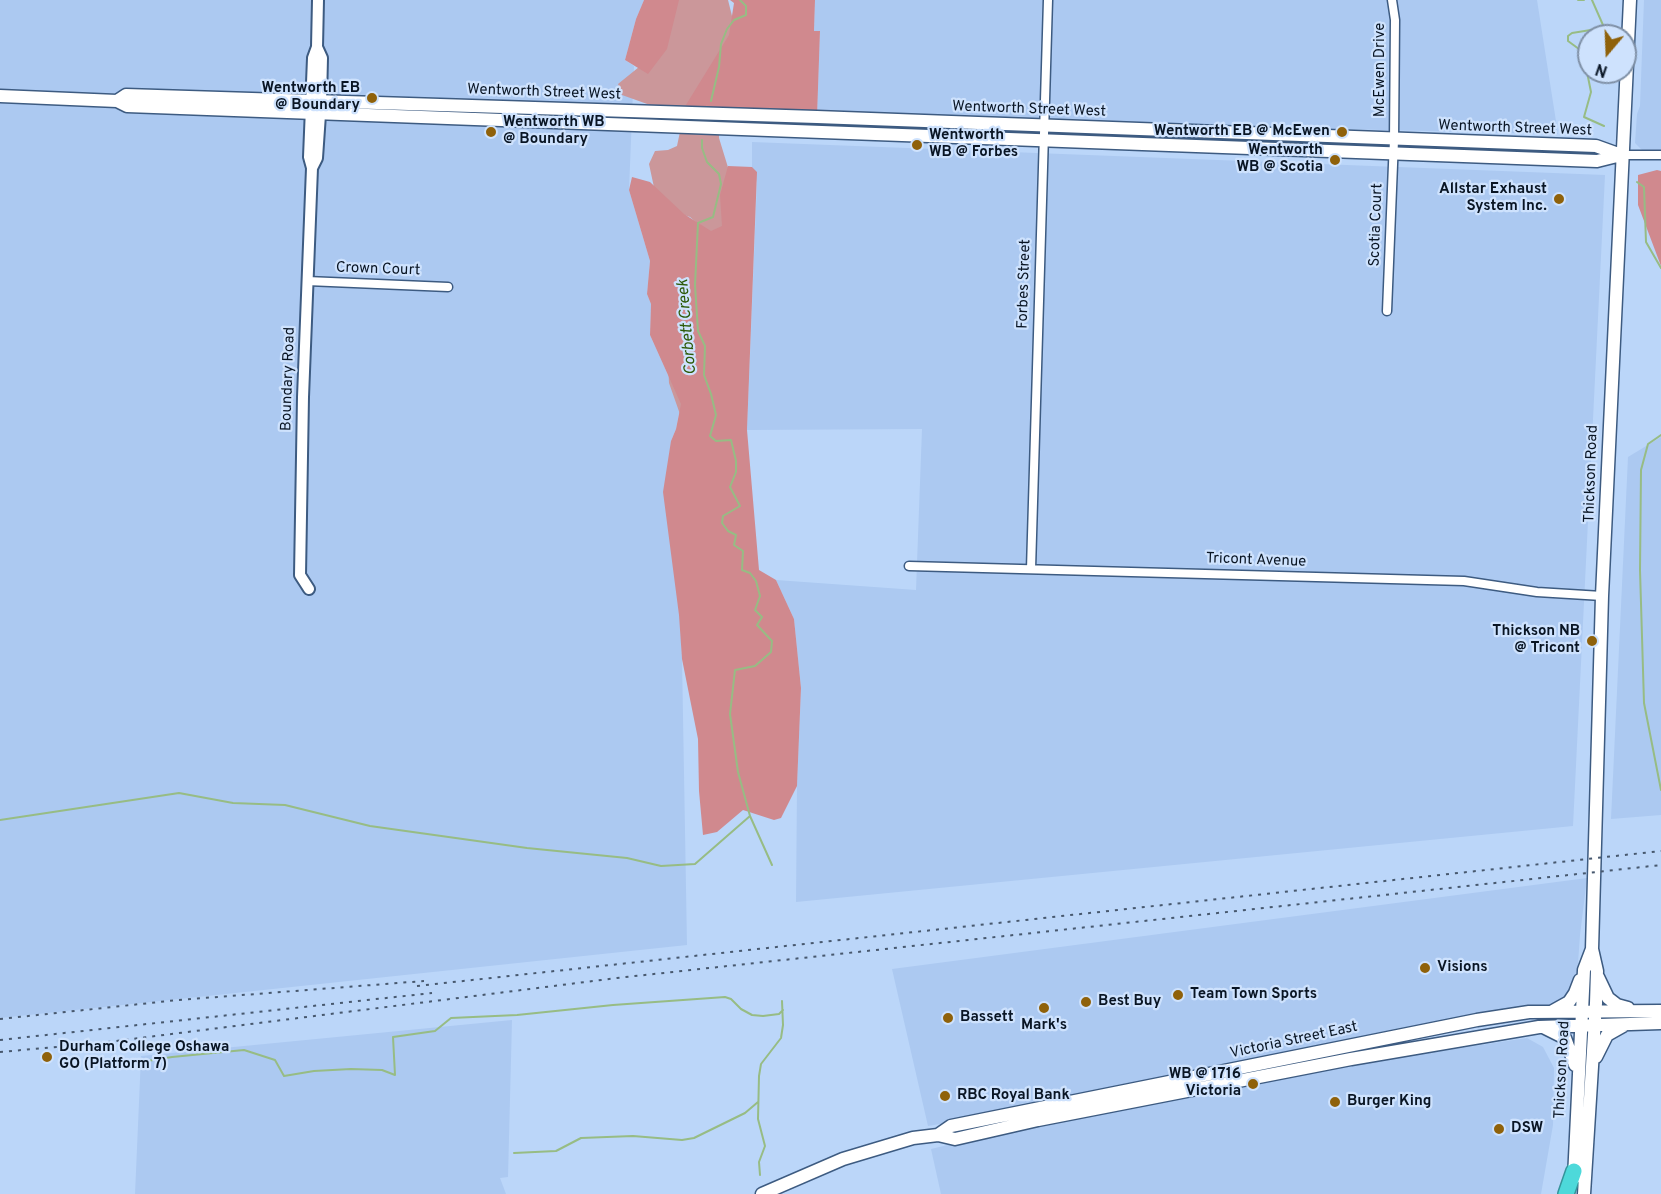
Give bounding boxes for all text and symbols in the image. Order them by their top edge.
street label: McEwen Drive [1372,23,1390,117]
north arrow [1577,24,1637,84]
text: N [1593,58,1610,80]
place label: Wentworth EB @ Boundary [262,80,360,115]
street label: Wentworth Street West [467,81,621,105]
marker: Wentworth EB @ Boundary [365,91,379,105]
street label: Wentworth Street West [952,98,1106,122]
place label: Wentworth WB @ Boundary [503,114,605,149]
street label: Wentworth Street West [1438,117,1592,141]
place label: Wentworth EB @ McEwen [1154,123,1330,141]
marker: Wentworth WB @ Boundary [484,125,498,139]
marker: Wentworth EB @ McEwen [1335,125,1349,139]
place label: Wentworth WB @ Forbes [929,127,1018,162]
marker: Wentworth WB @ Forbes [910,138,924,152]
place label: Wentworth WB @ Scotia [1237,142,1323,177]
marker: Wentworth WB @ Scotia [1328,153,1342,167]
place label: Allstar Exhaust System Inc. [1439,181,1547,216]
street label: Scotia Court [1367,183,1387,267]
marker: Allstar Exhaust System Inc. [1552,192,1566,206]
street label: Forbes Street [1014,239,1036,329]
street label: Crown Court [335,260,421,280]
water label: Corbett Creek [674,278,702,376]
street label: Boundary Road [278,327,300,431]
street label: Thickson Road [1581,425,1603,523]
street label: Tricont Avenue [1205,550,1307,572]
place label: Thickson NB @ Tricont [1492,623,1580,658]
marker: Thickson NB @ Tricont [1585,634,1599,648]
place label: Visions [1437,959,1488,977]
marker: Visions [1418,961,1432,975]
place label: Team Town Sports [1190,986,1317,1004]
marker: Team Town Sports [1171,988,1185,1002]
place label: Best Buy [1098,993,1161,1011]
marker: Best Buy [1079,995,1093,1009]
marker: Mark's [1037,1001,1051,1015]
place label: Bassett [960,1009,1014,1027]
marker: Bassett [941,1011,955,1025]
place label: Mark's [1021,1017,1067,1035]
street label: Victoria Street East [1229,1019,1359,1063]
street label: Thickson Road [1551,1021,1575,1119]
place label: Durham College Oshawa GO (Platform 7) [59,1039,229,1074]
marker: Durham College Oshawa GO (Platform 7) [40,1050,54,1064]
place label: WB @ 1716 Victoria [1169,1066,1241,1101]
marker: WB @ 1716 Victoria [1246,1077,1260,1091]
place label: RBC Royal Bank [957,1087,1070,1105]
marker: RBC Royal Bank [938,1089,952,1103]
place label: Burger King [1347,1093,1432,1111]
marker: Burger King [1328,1095,1342,1109]
place label: DSW [1511,1120,1543,1138]
marker: DSW [1492,1122,1506,1136]

